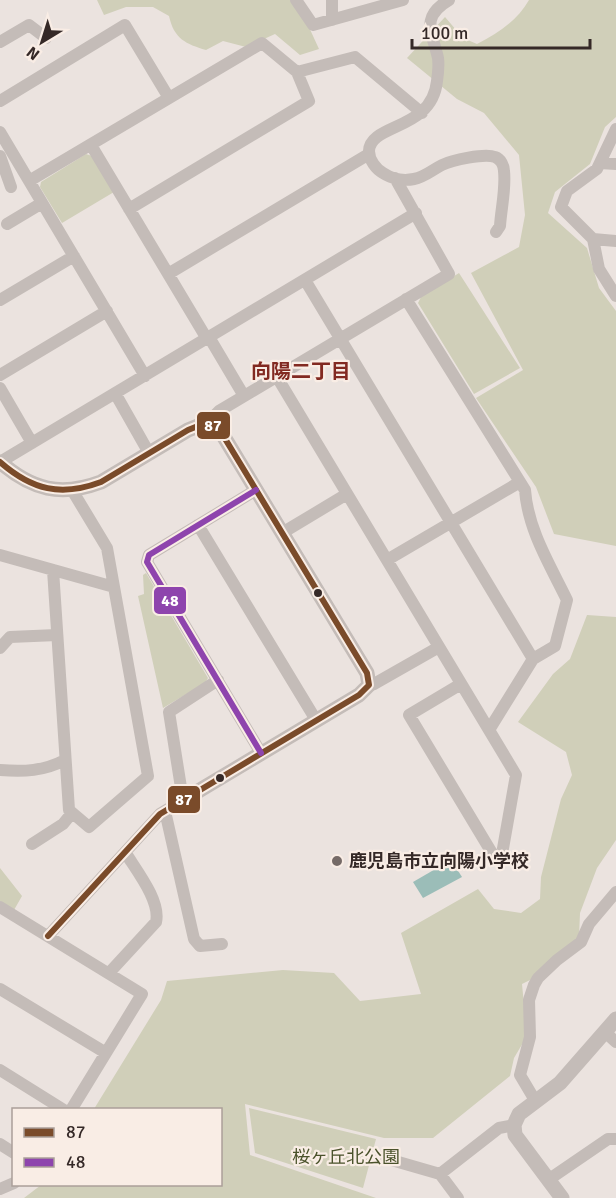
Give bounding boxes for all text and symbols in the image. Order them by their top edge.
north arrow [12,12,72,72]
scale bar [412,12,590,50]
text: 100 m [421,22,468,44]
text: N [23,42,44,64]
district label: 向陽二丁目 [251,359,351,384]
line badge: 87 [196,411,231,440]
text: 87 [204,416,222,436]
line badge: 48 [153,586,187,615]
unlabelled marker [312,587,324,599]
text: 48 [161,591,179,611]
unlabelled marker [214,772,226,784]
line badge: 87 [167,785,201,814]
text: 87 [175,790,193,810]
place label: 鹿児島市立向陽小学校 [349,850,529,872]
marker: 鹿児島市立向陽小学校 [330,854,344,868]
legend [12,1108,222,1186]
text: 87 [66,1121,85,1143]
park label: 桜ヶ丘北公園 [292,1146,400,1168]
text: 48 [66,1151,85,1173]

